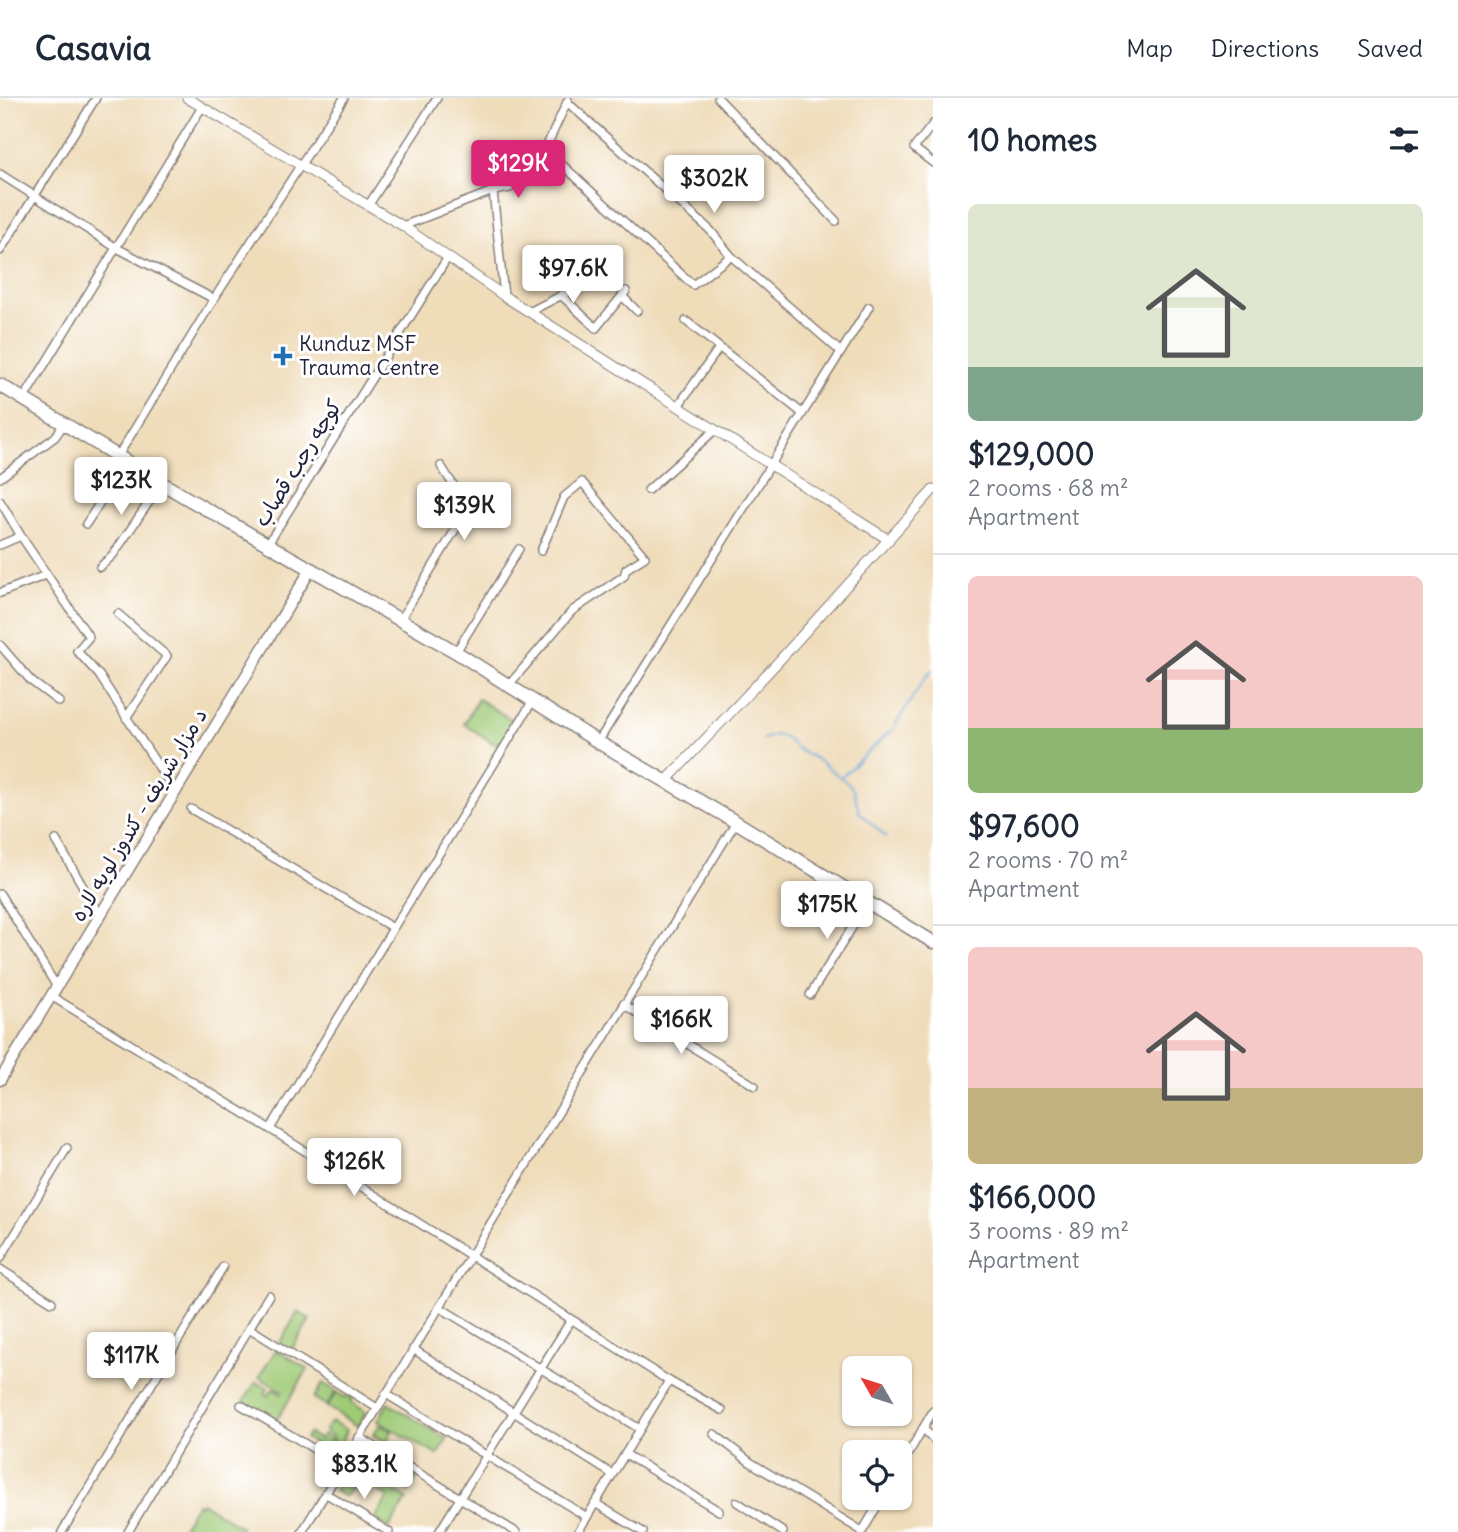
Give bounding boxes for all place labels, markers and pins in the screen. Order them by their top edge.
pin: $129K [469,140,567,200]
pin: $302K [665,156,763,215]
pin: $97.6K [516,246,630,305]
place label: Kunduz MSF Trauma Centre [299,330,439,381]
marker: Kunduz MSF Trauma Centre [273,346,293,366]
pin: $123K [72,458,170,517]
pin: $139K [415,482,513,542]
pin: $175K [778,882,876,941]
pin: $166K [632,996,730,1056]
pin: $126K [305,1138,403,1198]
pin: $117K [82,1332,180,1392]
pin: $83.1K [307,1442,421,1501]

